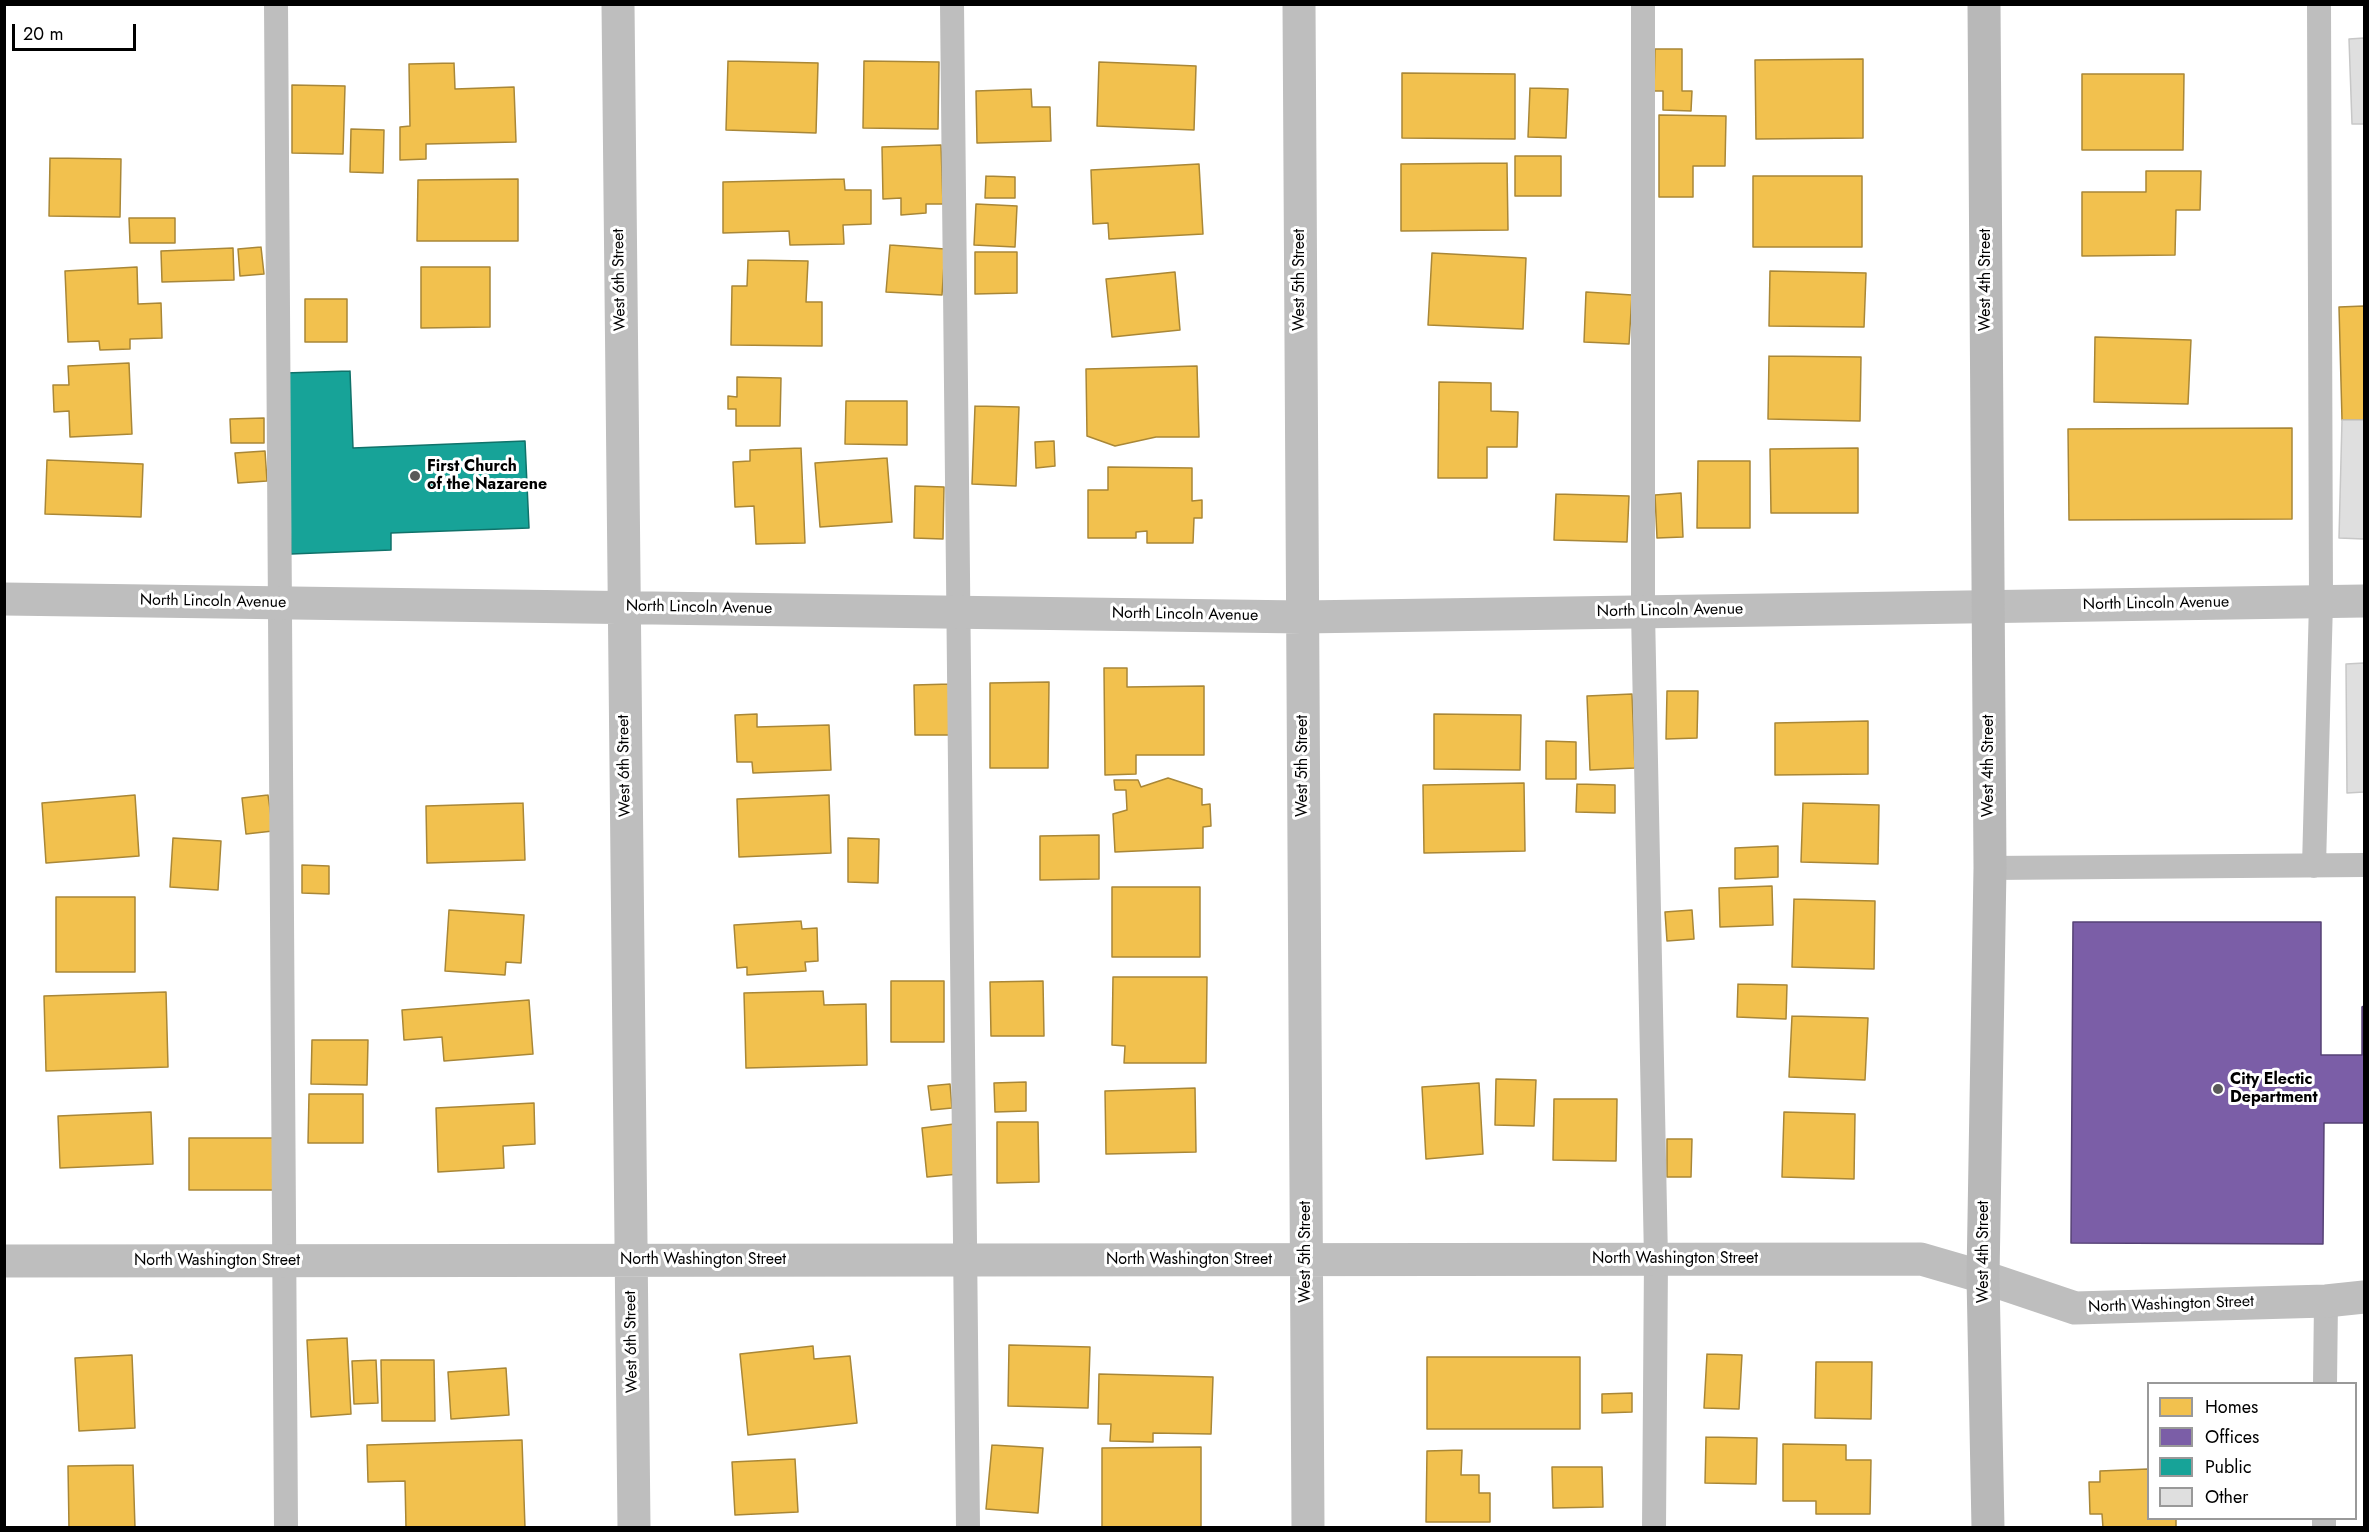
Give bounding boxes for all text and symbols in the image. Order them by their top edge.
scale bar [15,12,140,50]
text: 20 m [23,21,63,47]
street label: West 6th Street [610,229,630,331]
street label: West 5th Street [1290,229,1310,331]
street label: West 4th Street [1976,229,1996,331]
place label: First Church of the Nazarene [427,457,547,495]
marker: First Church of the Nazarene [408,469,422,483]
street label: North Lincoln Avenue [140,591,286,613]
street label: North Lincoln Avenue [2083,593,2229,615]
street label: North Lincoln Avenue [626,597,772,619]
street label: North Lincoln Avenue [1597,600,1743,622]
street label: North Lincoln Avenue [1112,604,1258,626]
street label: West 6th Street [615,715,635,817]
street label: West 5th Street [1293,715,1313,817]
street label: West 4th Street [1979,715,1999,817]
place label: City Electic Department [2230,1070,2318,1108]
marker: City Electic Department [2211,1082,2225,1096]
street label: West 5th Street [1296,1201,1316,1303]
street label: West 4th Street [1974,1201,1994,1303]
street label: North Washington Street [1592,1249,1758,1269]
street label: North Washington Street [620,1250,786,1270]
street label: North Washington Street [1106,1250,1272,1270]
street label: North Washington Street [134,1251,300,1271]
street label: West 6th Street [622,1291,642,1393]
street label: North Washington Street [2088,1293,2254,1317]
legend [2147,1382,2357,1520]
text: Homes [2205,1394,2258,1420]
text: Offices [2205,1424,2259,1450]
text: Public [2205,1454,2252,1480]
text: Other [2205,1484,2248,1510]

